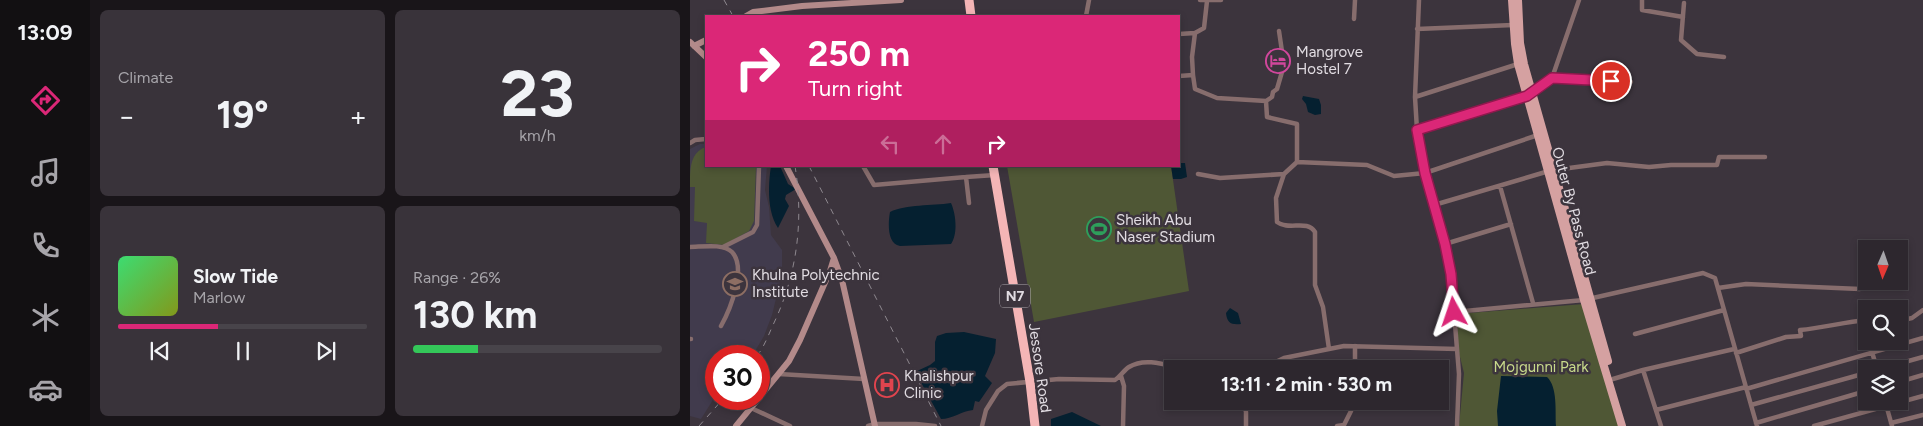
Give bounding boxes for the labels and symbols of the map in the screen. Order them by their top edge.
place label: Mangrove Hostel 7 [1296,43,1363,78]
hotel icon: Mangrove Hostel 7 [1265,48,1291,74]
pin [1590,60,1632,102]
street label: Outer By Pass Road [1548,145,1600,277]
place label: Sheikh Abu Naser Stadium [1116,211,1215,246]
sports icon: Sheikh Abu Naser Stadium [1086,216,1112,242]
north arrow [1858,240,1908,290]
place label: Khulna Polytechnic Institute [752,266,880,301]
school or university icon: Khulna Polytechnic Institute [722,271,748,297]
road number: N7 [1000,284,1030,308]
position arrow [1427,285,1479,337]
street label: Jessore Road [1025,322,1055,414]
speed limit sign: 30 [705,345,770,410]
park label: Mojgunni Park [1493,358,1589,376]
place label: Khalishpur Clinic [904,367,974,402]
hospital icon: Khalishpur Clinic [874,372,900,398]

